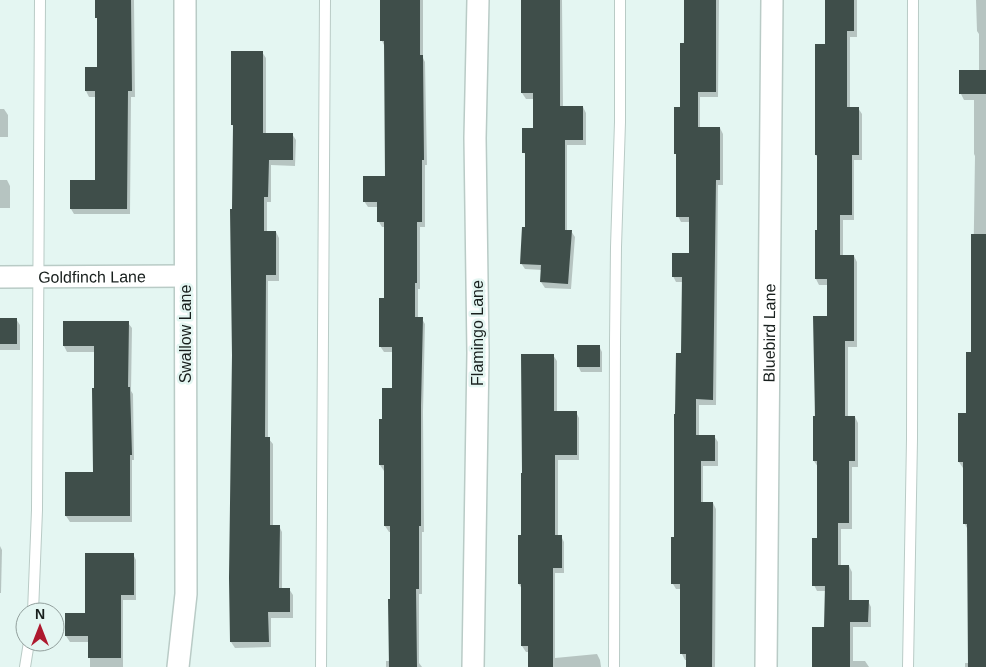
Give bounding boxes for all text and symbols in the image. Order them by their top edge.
street label: Goldfinch Lane [38,268,146,285]
street label: Flamingo Lane [469,280,486,386]
street label: Bluebird Lane [760,283,778,383]
street label: Swallow Lane [177,285,194,383]
north arrow [15,602,65,652]
text: N [35,606,45,622]

